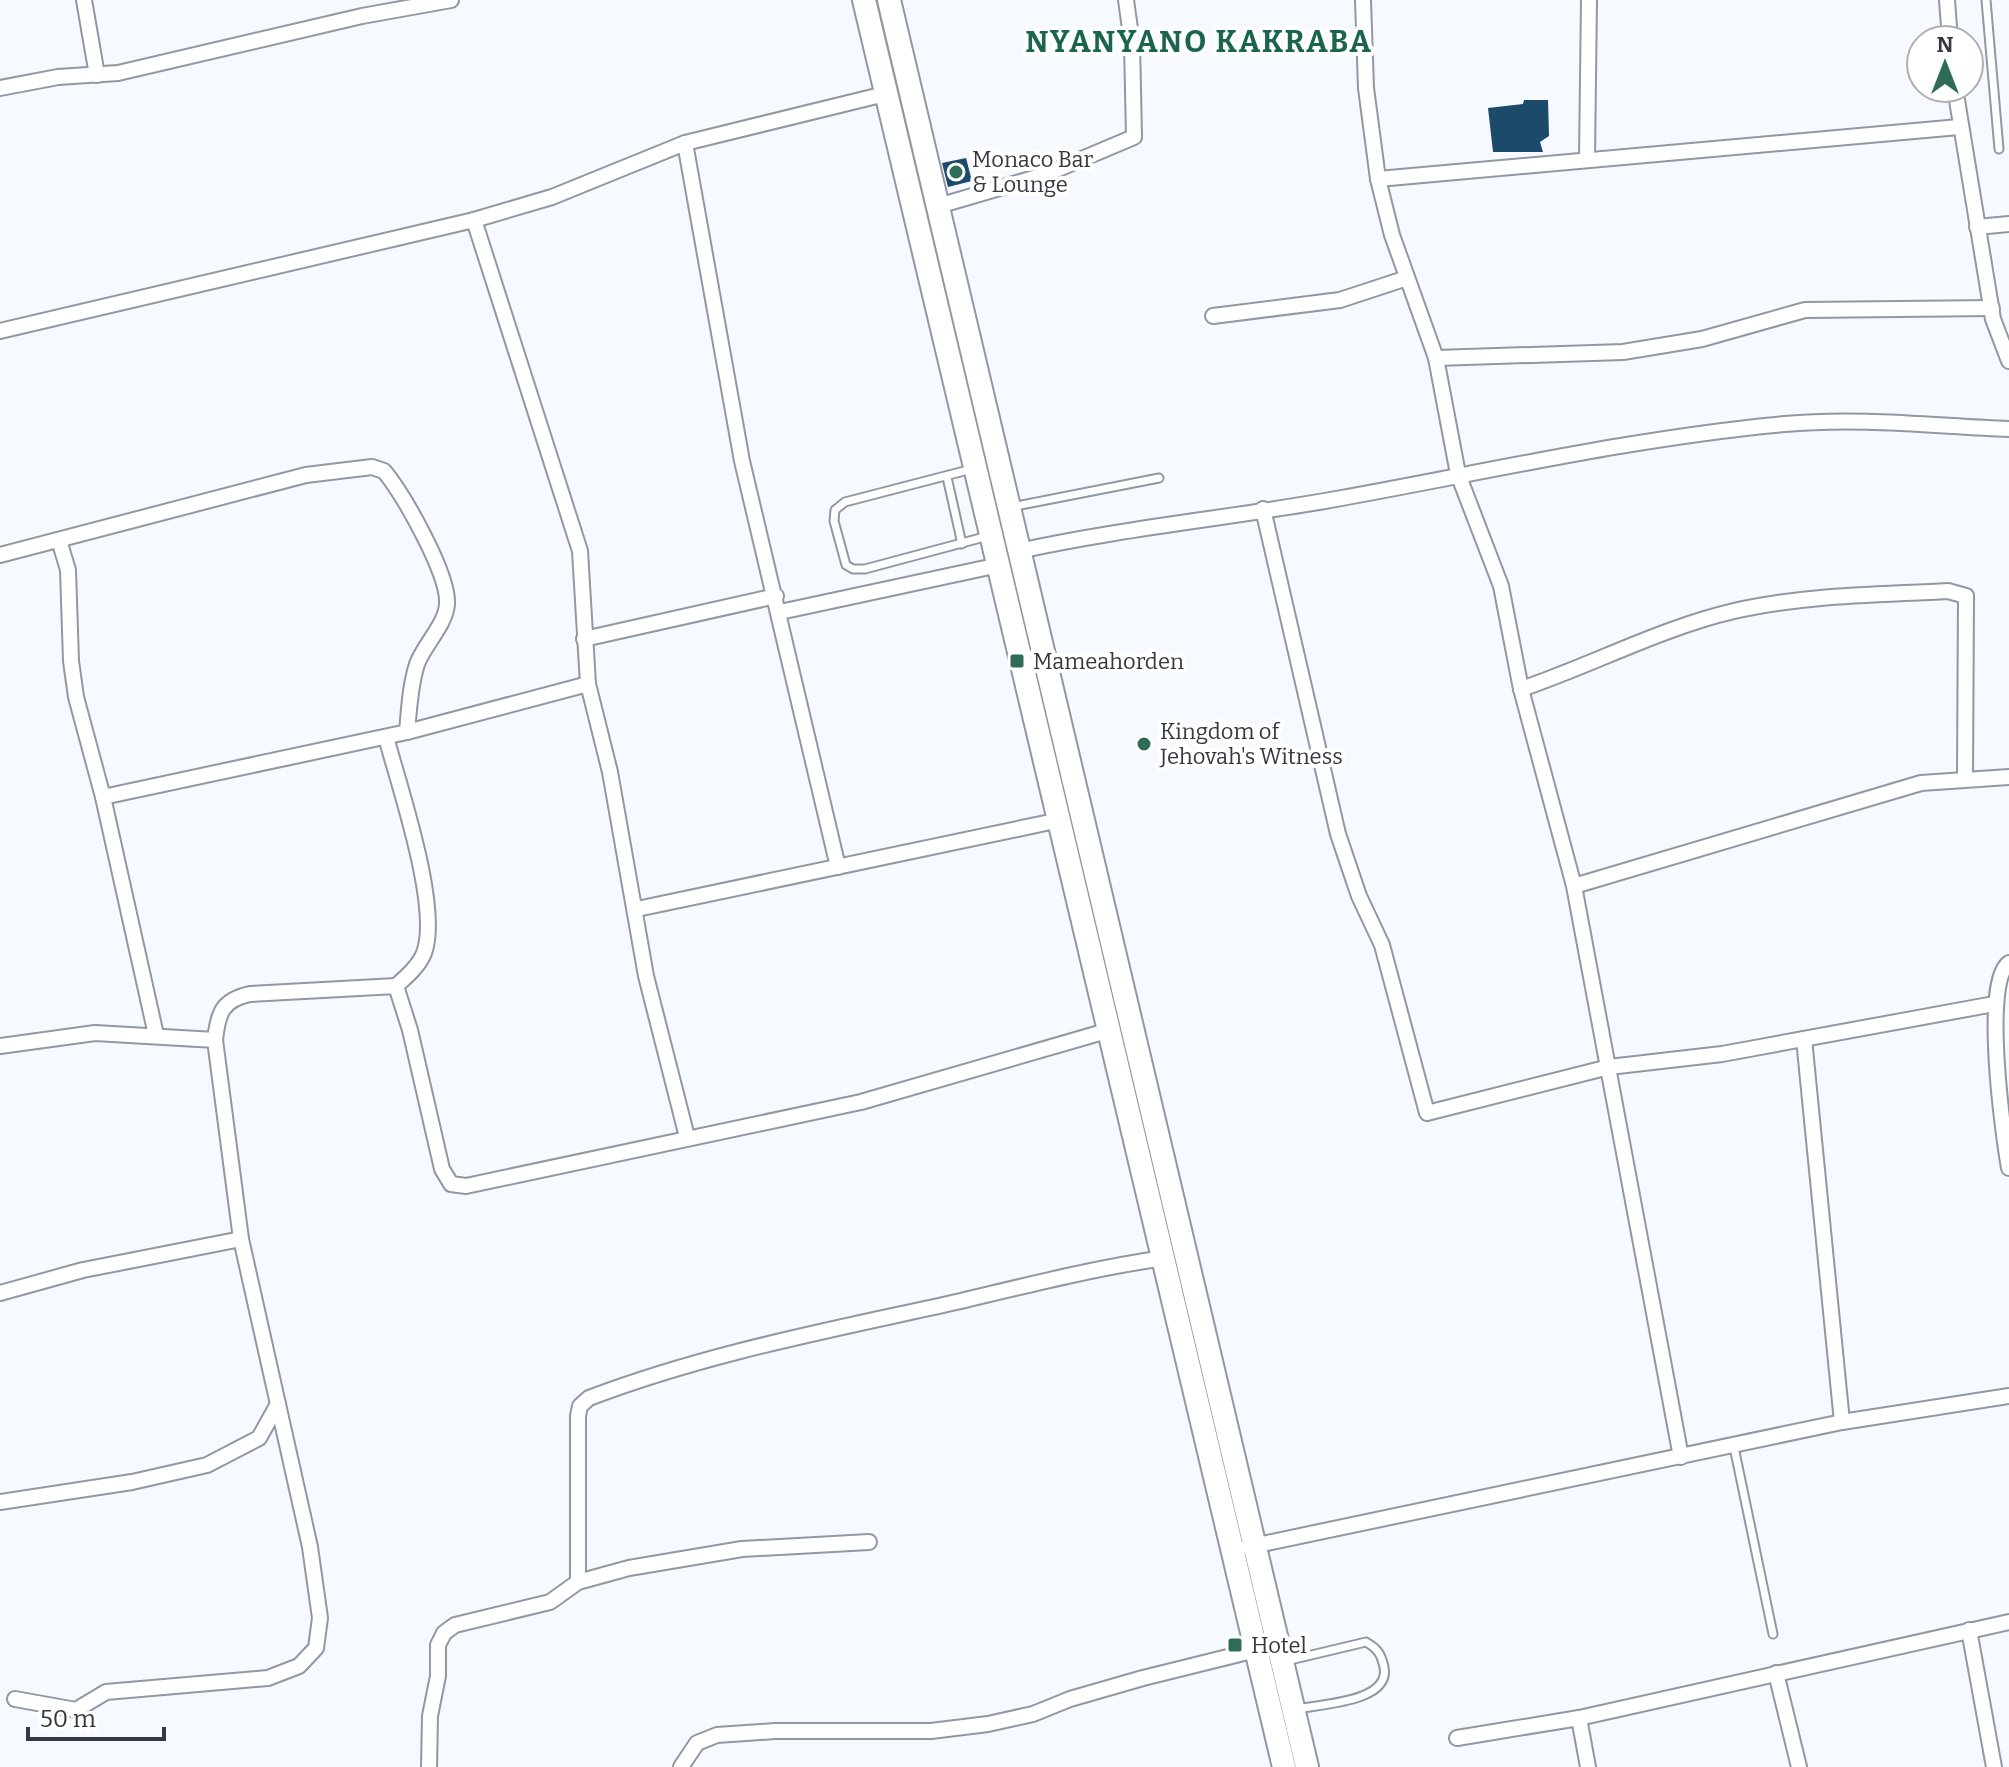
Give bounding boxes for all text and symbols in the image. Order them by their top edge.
district label: NYANYANO KAKRABA [1025,24,1373,60]
north arrow [1905,24,1985,104]
text: N [1937,31,1954,58]
place label: Monaco Bar & Lounge [972,146,1093,198]
marker: Monaco Bar & Lounge [947,163,965,181]
place label: Mameahorden [1033,648,1184,675]
marker: Mameahorden [1008,652,1026,670]
place label: Kingdom of Jehovah's Witness [1159,718,1343,770]
marker: Kingdom of Jehovah's Witness [1135,735,1153,753]
place label: Hotel [1251,1632,1307,1659]
marker: Hotel [1226,1636,1244,1654]
scale bar [28,1691,164,1741]
text: 50 m [40,1705,96,1733]

